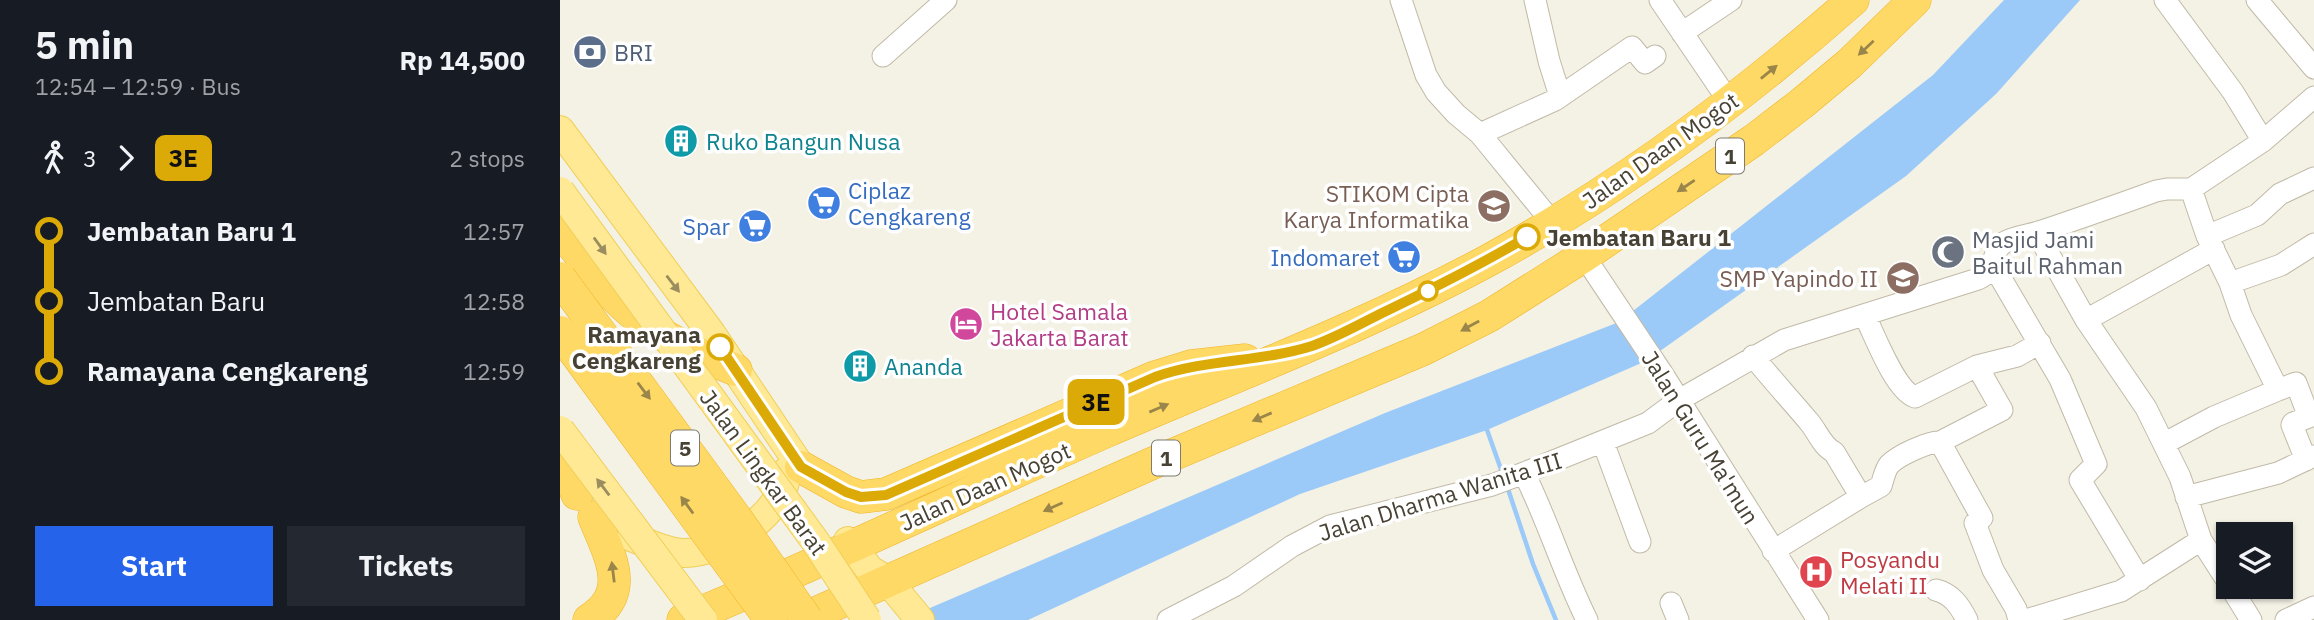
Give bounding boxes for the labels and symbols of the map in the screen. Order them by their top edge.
bank icon: BRI [571,33,609,71]
place label: BRI [614,37,653,67]
one-way arrow [1858,39,1875,55]
one-way arrow [1760,64,1778,79]
street label: Jalan Daan Mogot [1576,85,1744,215]
building icon: Ruko Bangun Nusa [662,122,700,160]
place label: Ruko Bangun Nusa [706,126,901,156]
road number: 1 [1716,138,1744,174]
place label: Ciplaz Cengkareng [848,175,971,231]
place label: STIKOM Cipta Karya Informatika [1284,178,1469,234]
one-way arrow [1677,179,1695,193]
supermarket icon: Ciplaz Cengkareng [805,184,843,222]
school or university icon: STIKOM Cipta Karya Informatika [1475,187,1513,225]
supermarket icon: Spar [736,207,774,245]
place label: Spar [683,211,731,241]
place label: Jembatan Baru 1 [1546,222,1731,252]
marker: Jembatan Baru 1 [1514,224,1540,250]
place label: Masjid Jami Baitul Rahman [1972,224,2123,280]
mosque icon: Masjid Jami Baitul Rahman [1929,233,1967,271]
one-way arrow [593,237,607,255]
supermarket icon: Indomaret [1385,238,1423,276]
place label: Indomaret [1270,242,1380,272]
school or university icon: SMP Yapindo II [1884,259,1922,297]
place label: SMP Yapindo II [1720,263,1878,293]
one-way arrow [665,274,680,292]
unlabelled marker [1418,281,1438,301]
place label: Hotel Samala Jakarta Barat [990,296,1129,352]
hotel icon: Hotel Samala Jakarta Barat [947,305,985,343]
place label: Ramayana Cengkareng [572,319,701,375]
one-way arrow [1460,320,1480,332]
marker: Ramayana Cengkareng [707,334,733,360]
street label: Jalan Guru Ma'mun [1635,344,1767,530]
building icon: Ananda [841,347,879,385]
place label: Ananda [884,351,963,381]
line badge: 3E [1064,379,1128,425]
one-way arrow [637,382,652,400]
street label: Jalan Lingkar Barat [694,383,834,561]
one-way arrow [1149,403,1170,414]
one-way arrow [1251,412,1272,423]
road number: 5 [671,430,699,466]
street label: Jalan Daan Mogot [895,435,1075,537]
road number: 1 [1152,440,1180,476]
street label: Jalan Dharma Wanita III [1315,445,1565,547]
one-way arrow [597,478,611,496]
one-way arrow [681,496,695,514]
one-way arrow [1042,502,1063,513]
place label: Posyandu Melati II [1840,544,1940,600]
hospital icon: Posyandu Melati II [1797,553,1835,591]
one-way arrow [607,561,618,583]

